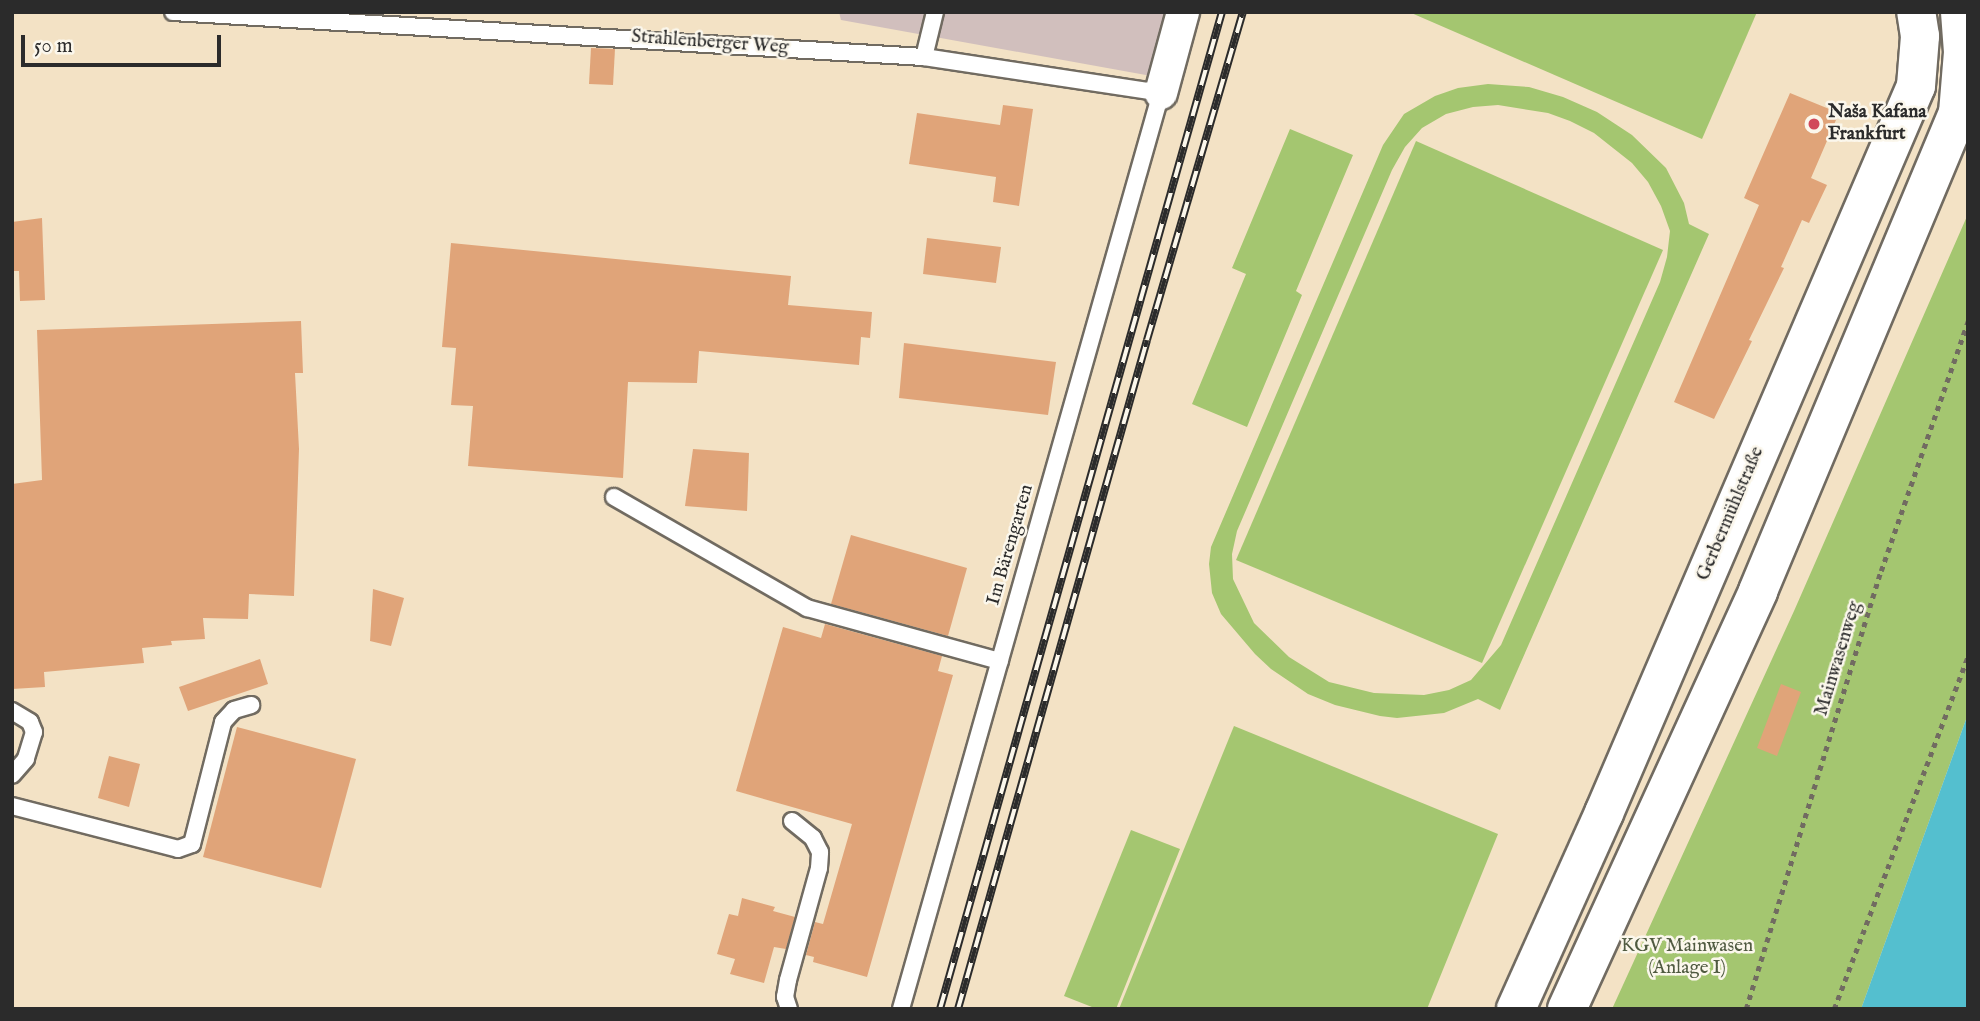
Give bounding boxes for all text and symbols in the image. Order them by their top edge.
scale bar [24,21,224,65]
street label: Strahlenberger Weg [631,26,789,60]
text: 50 m [34,33,73,60]
place label: Naša Kafana Frankfurt [1828,102,1927,146]
marker: Naša Kafana Frankfurt [1806,116,1822,132]
street label: Gerbermühlstraße [1693,444,1769,584]
street label: Im Bärengarten [983,482,1039,608]
street label: Mainwasenweg [1811,599,1867,719]
park label: KGV Mainwasen (Anlage I) [1621,936,1753,980]

